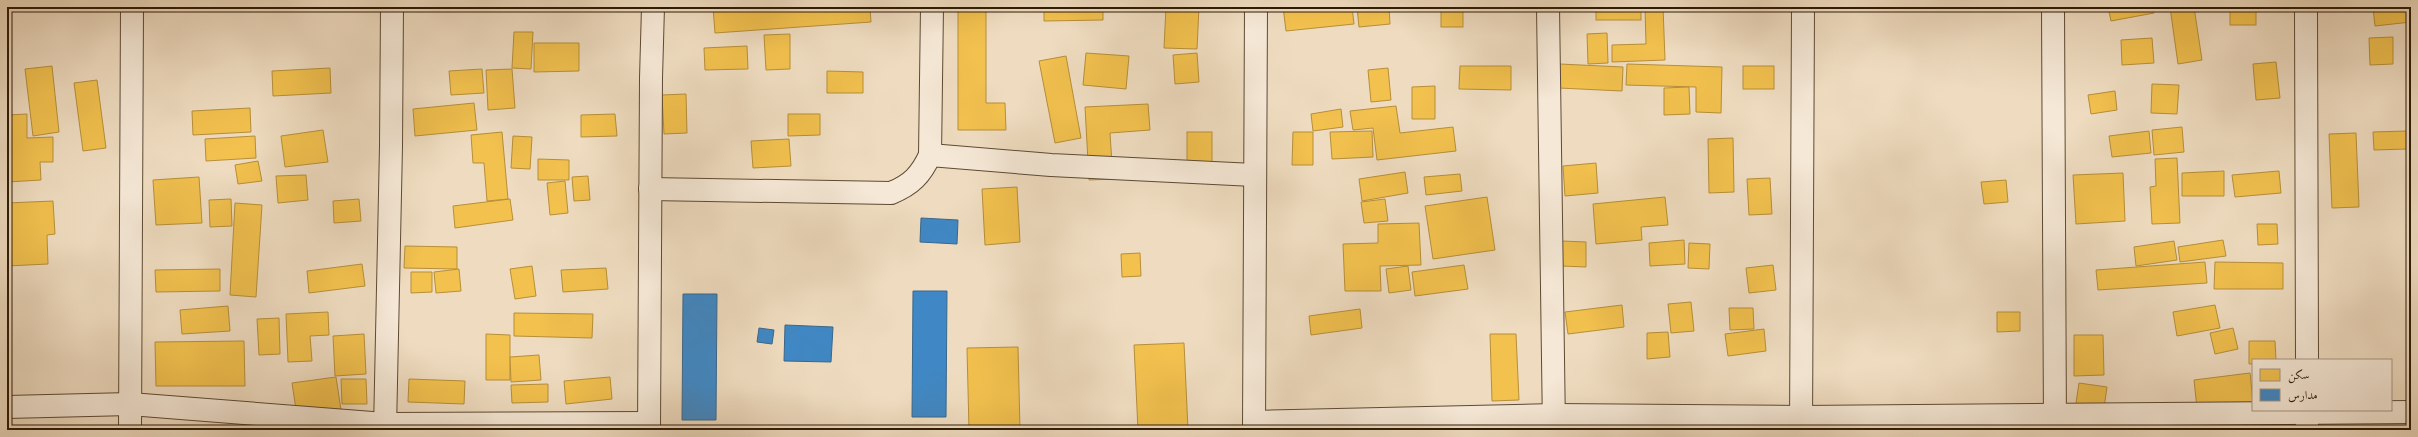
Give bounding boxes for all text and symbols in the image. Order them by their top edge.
legend [2252,359,2392,411]
text: سكن [2288,368,2309,384]
text: مدارس [2288,388,2318,403]

